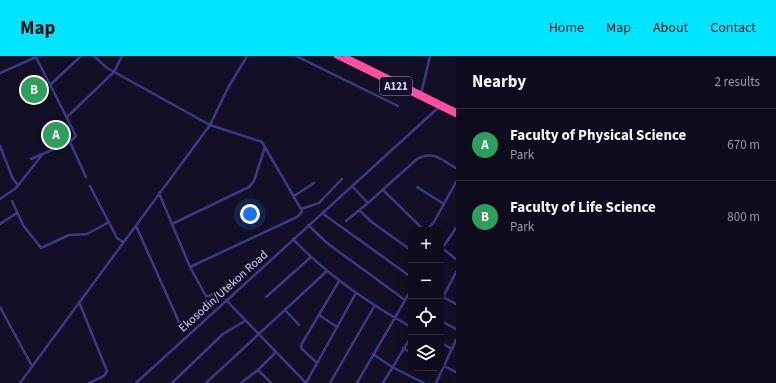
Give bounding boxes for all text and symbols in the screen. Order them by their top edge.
text: Map [20,15,55,42]
text: Home [549,18,584,38]
text: Map [606,18,631,38]
text: About [653,18,688,38]
text: Contact [710,18,756,38]
text: Nearby [472,70,526,94]
text: 2 results [715,73,760,91]
pin: B [21,75,47,105]
road number: A121 [380,77,412,95]
pin: A [43,120,69,150]
text: Faculty of Physical Science [510,125,686,146]
text: A [481,136,489,154]
text: 670 m [727,136,760,154]
text: Park [510,146,534,164]
text: Faculty of Life Science [510,197,656,218]
your location [240,204,260,224]
text: B [481,208,489,226]
text: 800 m [727,208,760,226]
text: Park [510,218,534,236]
map controls [408,227,444,371]
button: + [408,227,444,263]
street label: Ekosodin/Utekon Road [175,247,272,336]
button: − [408,263,444,299]
button: locate [408,299,444,335]
button: layers [408,335,444,371]

